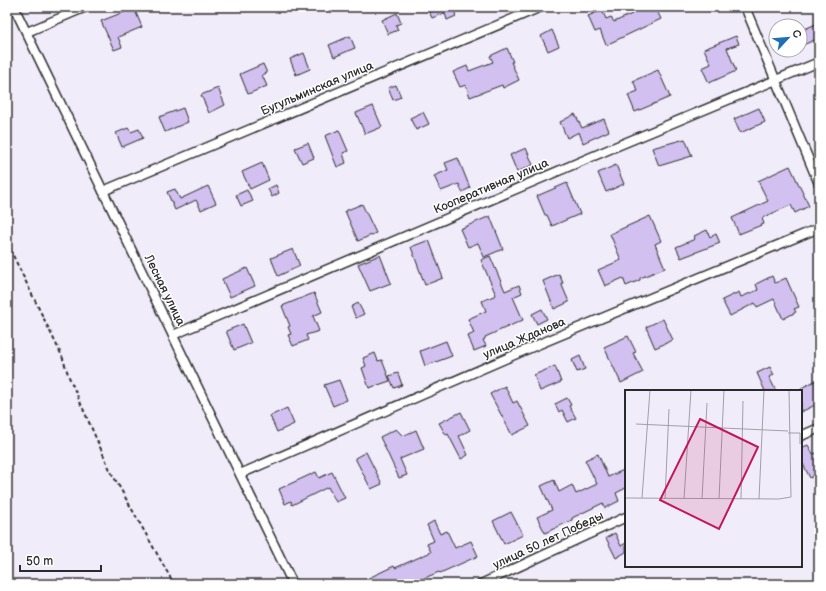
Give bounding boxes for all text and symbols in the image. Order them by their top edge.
north arrow [768,18,808,58]
text: С [789,28,804,40]
street label: Бугульминская улица [259,58,376,119]
street label: Кооперативная улица [432,155,551,217]
street label: Лесная улица [140,251,188,328]
street label: улица Жданова [481,314,568,363]
inset map [625,390,802,567]
street label: улица 50 лет Победы [490,508,606,573]
scale bar [20,547,101,573]
text: 50 m [26,554,53,569]

